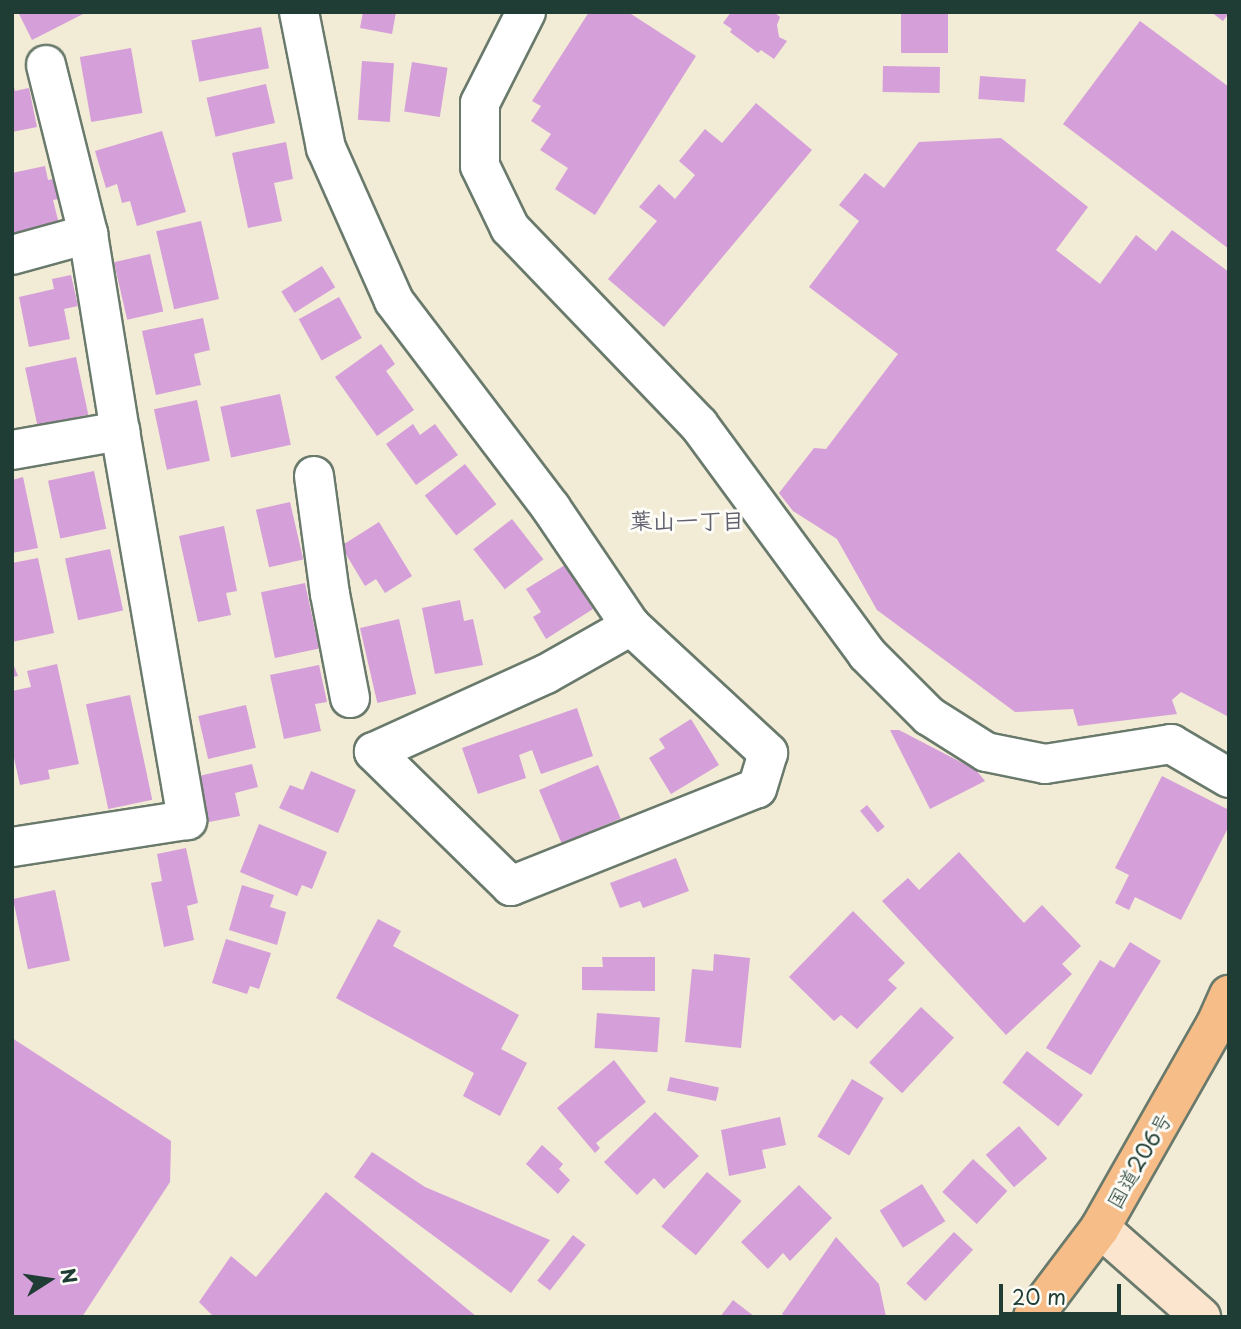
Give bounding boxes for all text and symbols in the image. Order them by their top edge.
district label: 葉山一丁目 [630,506,744,534]
street label: 国道206号 [1100,1107,1176,1213]
north arrow [14,1245,84,1315]
text: N [54,1265,85,1286]
scale bar [1003,1270,1126,1314]
text: 20 m [1012,1280,1066,1312]

